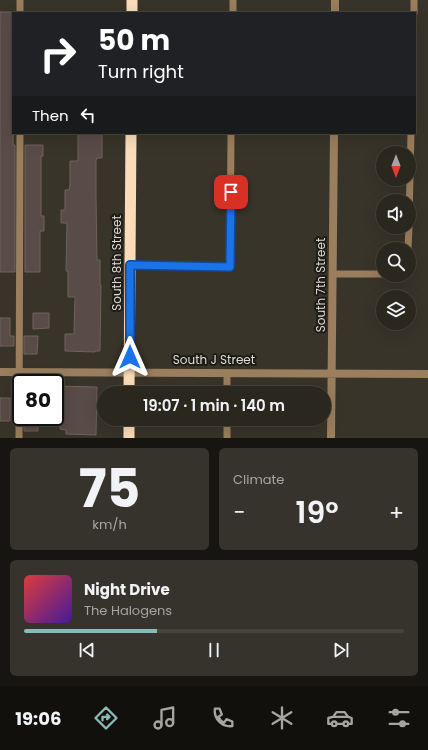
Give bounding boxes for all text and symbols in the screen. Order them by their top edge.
text: 50 m [98,21,170,60]
icon: right [32,28,84,80]
text: Turn right [98,59,184,84]
icon: left [77,104,99,126]
text: Then [32,105,69,126]
north arrow [376,146,416,186]
map controls [376,146,416,330]
pin [214,175,248,209]
icon: arrive [220,181,242,203]
button: sound [376,194,416,234]
street label: South 8th Street [108,215,125,311]
street label: South 7th Street [312,238,329,332]
button: search [376,242,416,282]
button: layers [376,290,416,330]
position arrow [109,336,151,378]
street label: South J Street [173,351,255,368]
speed limit sign: 80 [12,374,64,426]
text: 19:07 · 1 min · 140 m [143,395,285,416]
text: 75 [79,452,140,525]
text: Climate [233,470,284,489]
text: 19° [296,491,339,534]
text: − [233,497,245,528]
text: + [389,497,404,528]
text: km/h [92,515,127,534]
text: Night Drive [84,579,170,600]
text: The Halogens [84,601,172,620]
icon: previous [76,639,98,661]
icon: pause [203,639,225,661]
icon: next [330,639,352,661]
icon: directions [92,704,120,732]
icon: music [151,704,179,732]
icon: phone [209,704,237,732]
icon: climate [268,704,296,732]
icon: car [326,704,354,732]
icon: filters [385,704,413,732]
text: 19:06 [15,706,61,731]

